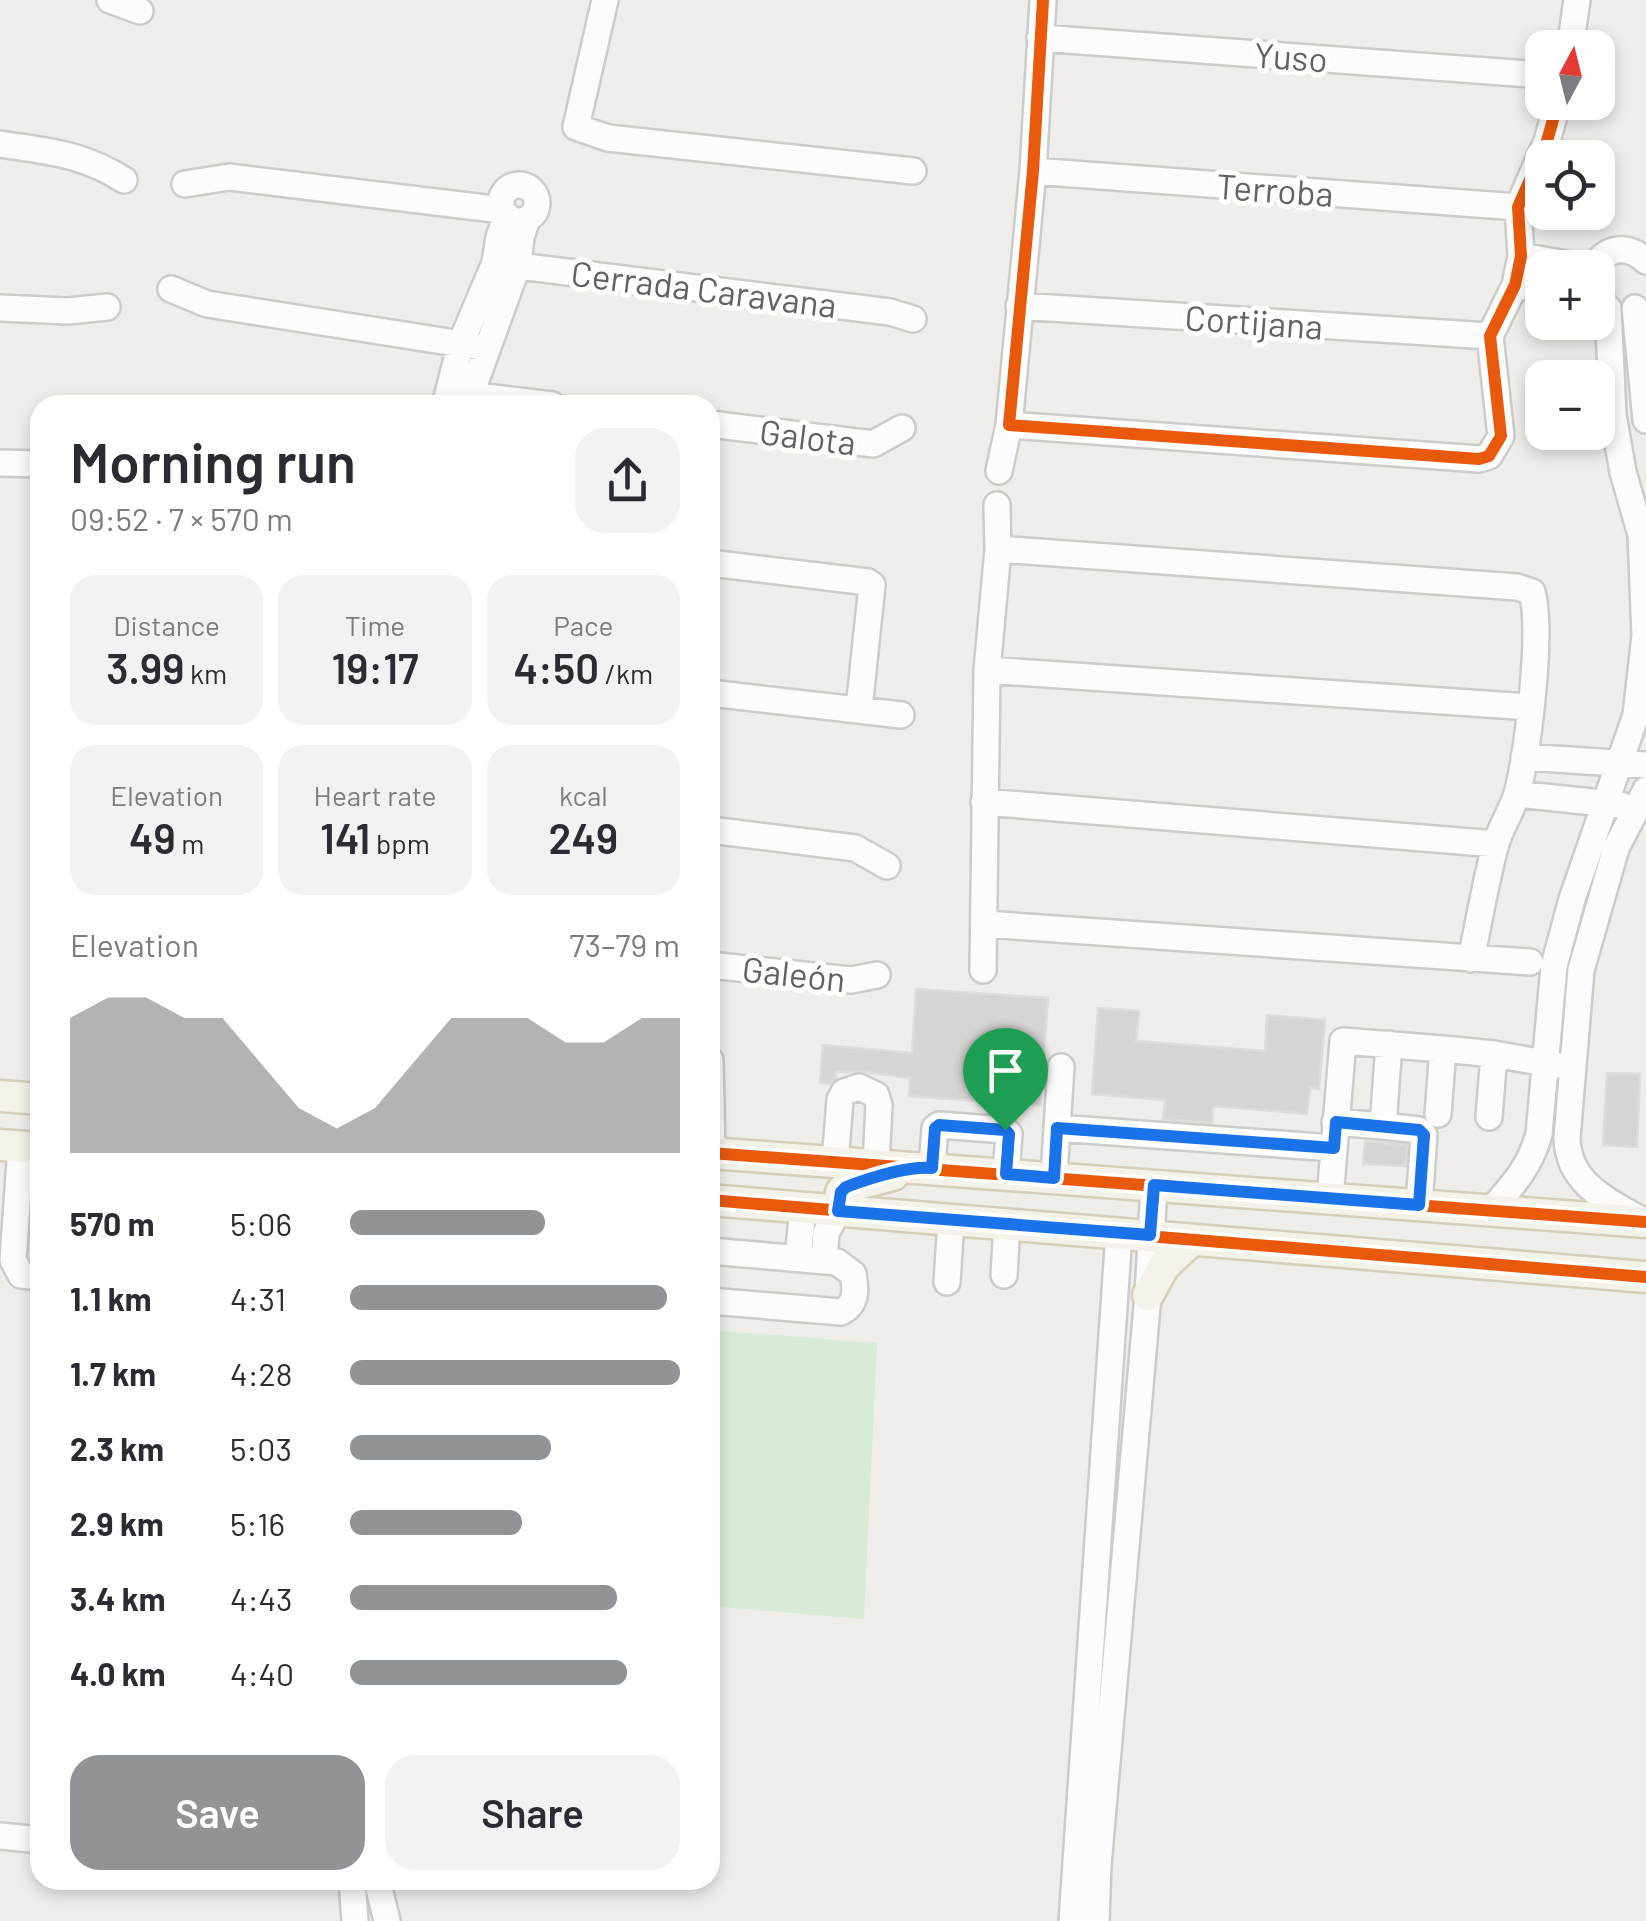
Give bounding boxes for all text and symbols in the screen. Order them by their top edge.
north arrow [1525,30,1615,120]
map controls [1525,30,1615,450]
street label: Yuso [1253,32,1329,80]
button: locate [1525,140,1615,230]
street label: Terroba [1215,164,1335,214]
button: + [1525,250,1615,340]
street label: Cerrada Caravana [569,251,839,325]
street label: Cortijana [1184,295,1324,347]
button: − [1525,360,1615,450]
street label: Galota [757,409,859,463]
text: Morning run [70,428,356,494]
button: share [575,428,680,533]
text: 09:52 · 7 × 570 m [70,499,293,537]
text: Distance [113,608,220,642]
text: Time [345,608,405,642]
text: Pace [553,608,613,642]
text: 3.99 [106,642,184,692]
text: 19:17 [331,642,419,692]
text: 4:50 [514,642,599,692]
text: km [184,656,227,690]
text: /km [599,656,653,690]
text: Elevation [110,778,223,812]
text: Heart rate [314,778,436,812]
text: kcal [559,778,608,812]
text: 49 [129,812,176,862]
text: 141 [320,812,370,862]
text: 249 [548,812,618,862]
text: m [176,826,204,860]
text: bpm [370,826,430,860]
text: Elevation [70,925,199,963]
text: 73–79 m [569,925,680,963]
street label: Galeón [740,947,848,999]
pin [963,1028,1048,1131]
icon: arrive [978,1043,1033,1098]
text: 570 m [70,1204,154,1242]
text: 5:06 [230,1204,292,1242]
text: 1.1 km [70,1279,151,1317]
text: 4:31 [230,1279,286,1317]
text: 1.7 km [70,1354,156,1392]
text: 4:28 [230,1354,292,1392]
text: 2.3 km [70,1429,164,1467]
text: 5:03 [230,1429,292,1467]
text: 2.9 km [70,1504,164,1542]
text: 5:16 [230,1504,285,1542]
text: 3.4 km [70,1579,165,1617]
text: 4:43 [230,1579,293,1617]
text: 4.0 km [70,1654,166,1692]
text: 4:40 [230,1654,294,1692]
button: Save [70,1755,365,1870]
button: Share [385,1755,680,1870]

